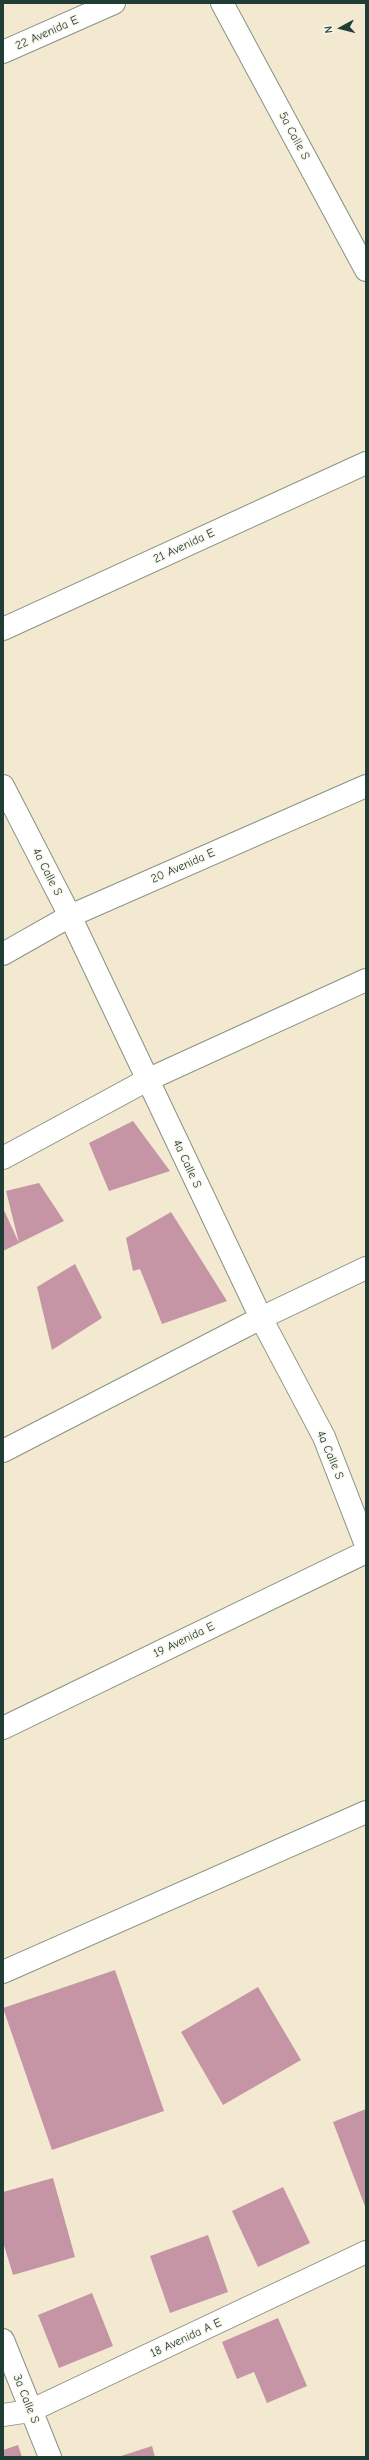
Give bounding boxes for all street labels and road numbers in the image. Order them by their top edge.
street label: 22 Avenida E [13,13,81,53]
street label: 5a Calle S [275,110,313,162]
street label: 21 Avenida E [151,526,217,566]
street label: 20 Avenida E [149,845,217,887]
street label: 4a Calle S [29,846,65,898]
street label: 4a Calle S [170,1138,204,1190]
street label: 4a Calle S [313,1428,347,1482]
street label: 19 Avenida E [151,1619,217,1661]
street label: 18 Avenida A E [148,2315,224,2361]
street label: 3a Calle S [10,2372,42,2426]

